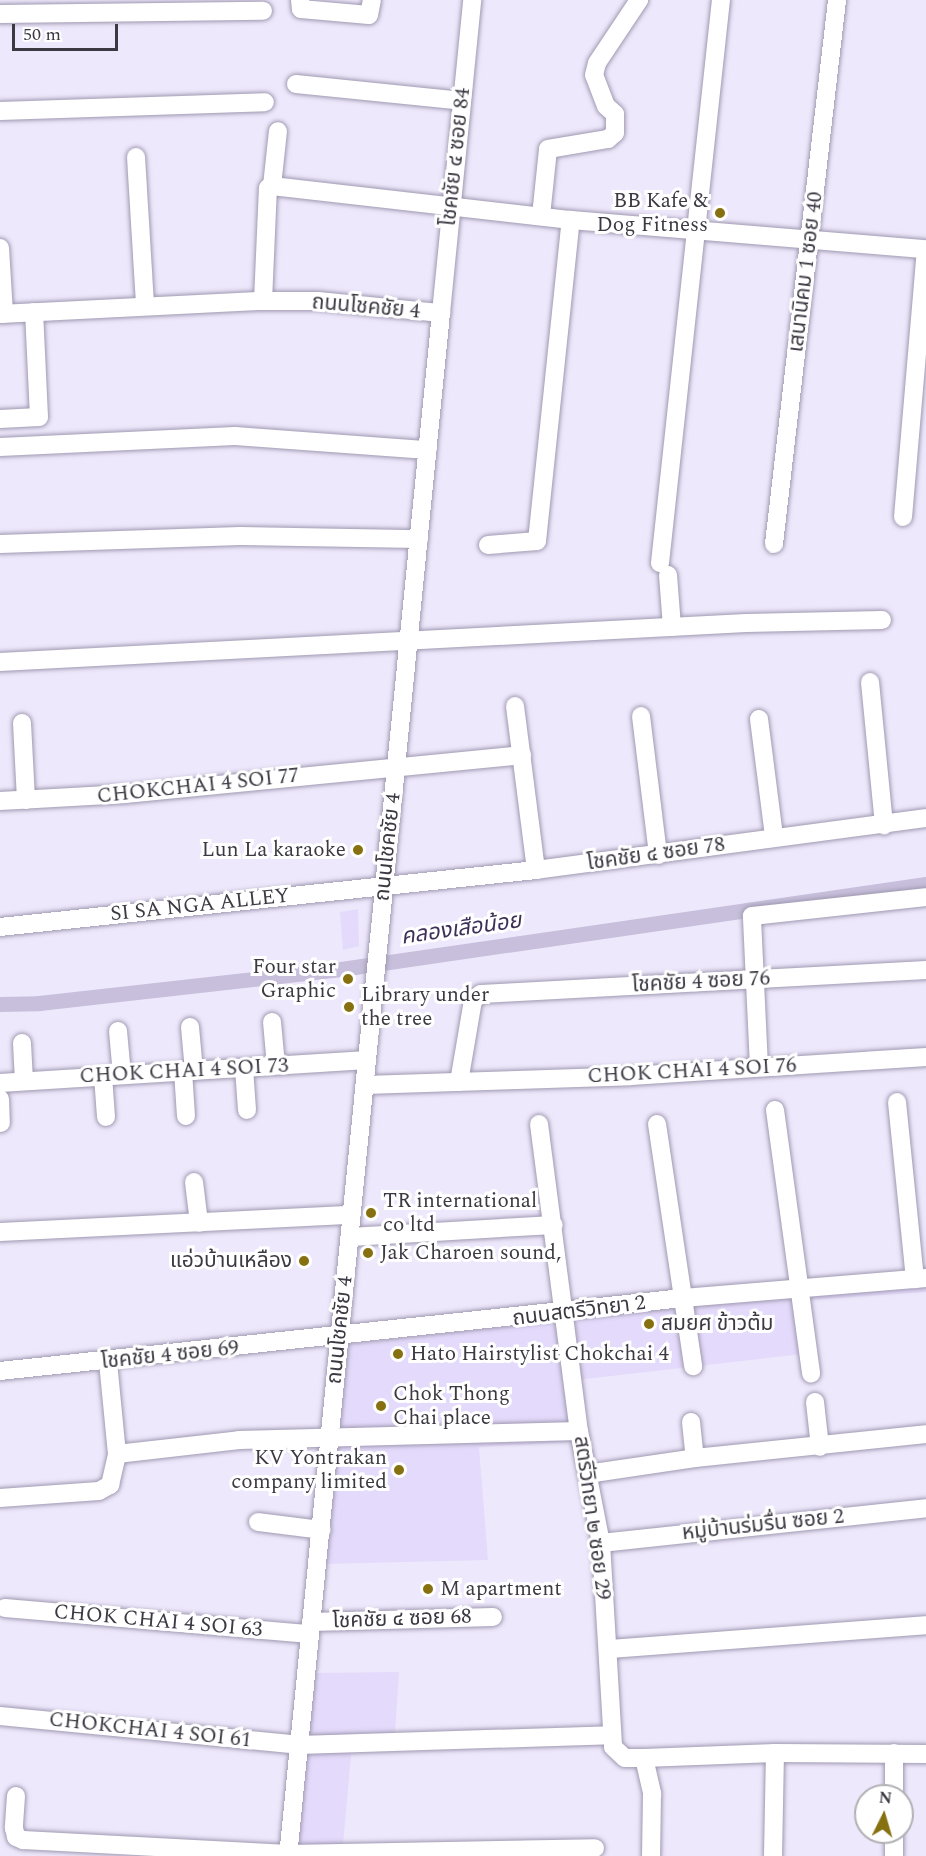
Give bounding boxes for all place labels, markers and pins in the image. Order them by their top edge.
place label: BB Kafe & Dog Fitness [596,188,708,238]
marker: BB Kafe & Dog Fitness [713,206,727,220]
place label: Lun La karaoke [201,837,346,863]
marker: Lun La karaoke [351,843,365,857]
place label: Four star Graphic [252,954,336,1004]
marker: Four star Graphic [341,972,355,986]
place label: Library under the tree [361,982,489,1032]
marker: Library under the tree [342,1000,356,1014]
place label: TR international co ltd [383,1188,537,1238]
marker: TR international co ltd [364,1206,378,1220]
place label: Jak Charoen sound, [380,1240,561,1266]
marker: Jak Charoen sound, [361,1246,375,1260]
place label: แอ่วบ้านเหลือง [170,1248,292,1274]
marker: แอ่วบ้านเหลือง [297,1254,311,1268]
place label: สมยศ ข้าวต้ม [661,1311,773,1337]
marker: สมยศ ข้าวต้ม [642,1317,656,1331]
place label: Hato Hairstylist Chokchai 4 [410,1341,669,1367]
marker: Hato Hairstylist Chokchai 4 [391,1347,405,1361]
place label: Chok Thong Chai place [393,1381,510,1431]
marker: Chok Thong Chai place [374,1399,388,1413]
place label: KV Yontrakan company limited [231,1445,387,1495]
marker: KV Yontrakan company limited [392,1463,406,1477]
place label: M apartment [440,1576,562,1602]
marker: M apartment [421,1582,435,1596]

